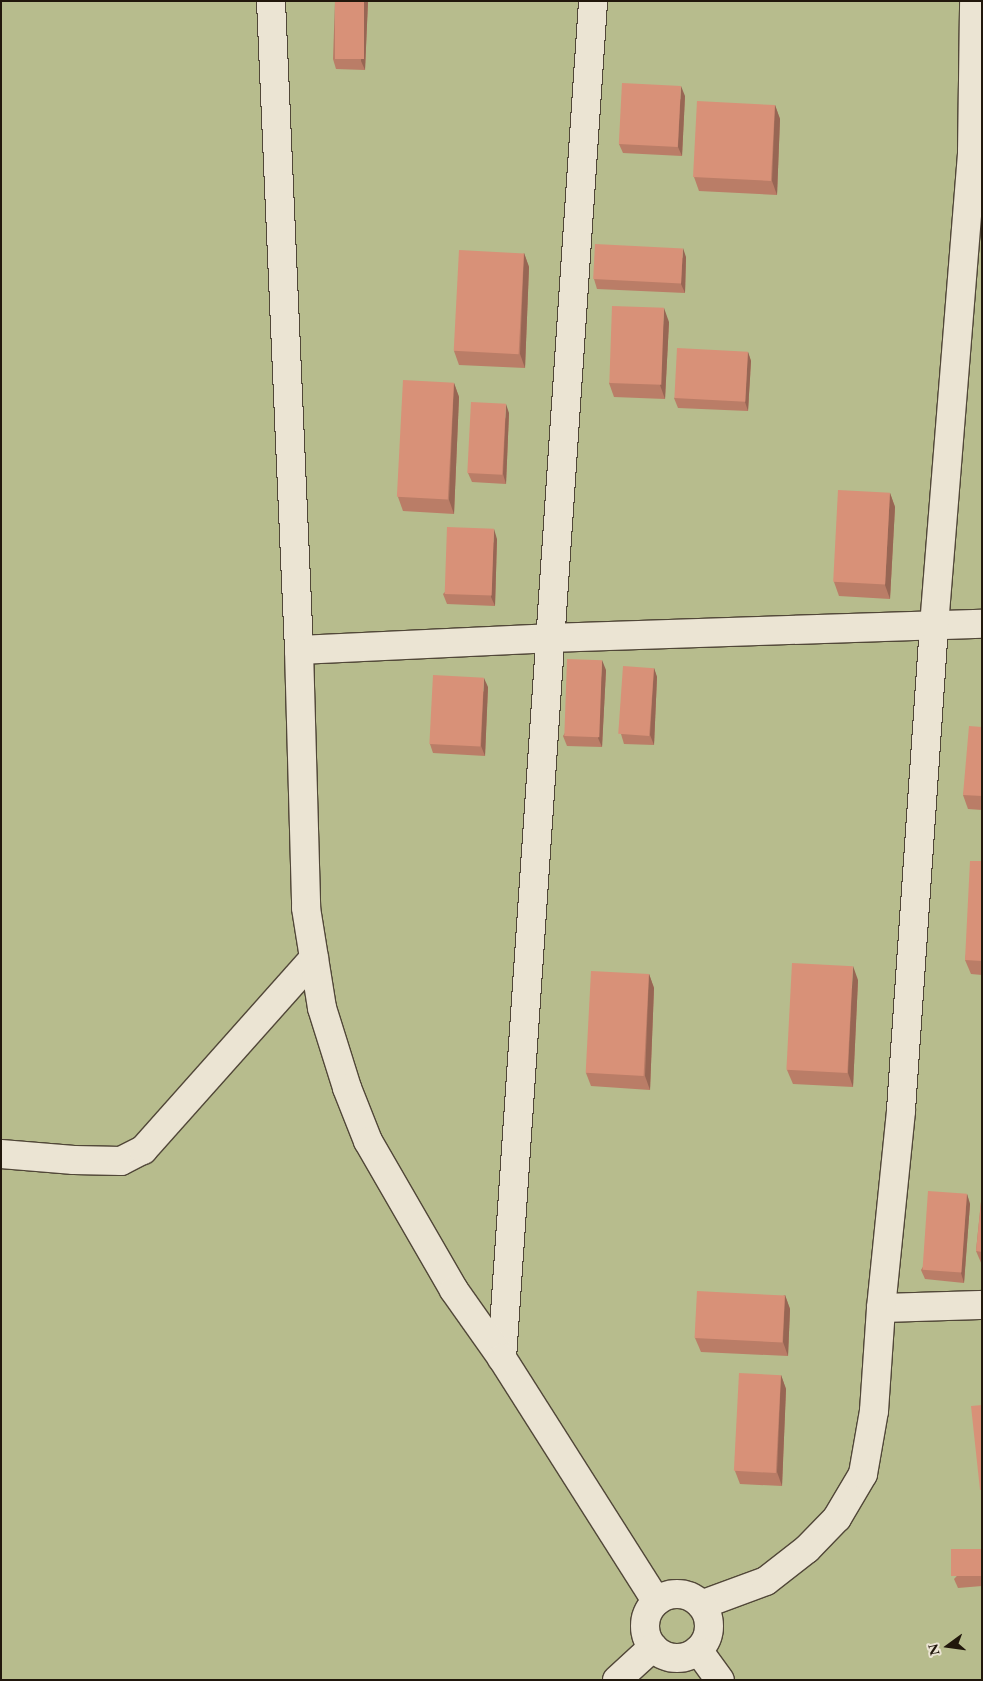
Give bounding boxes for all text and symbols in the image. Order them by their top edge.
north arrow [923,1621,973,1671]
text: N [923,1642,944,1657]

